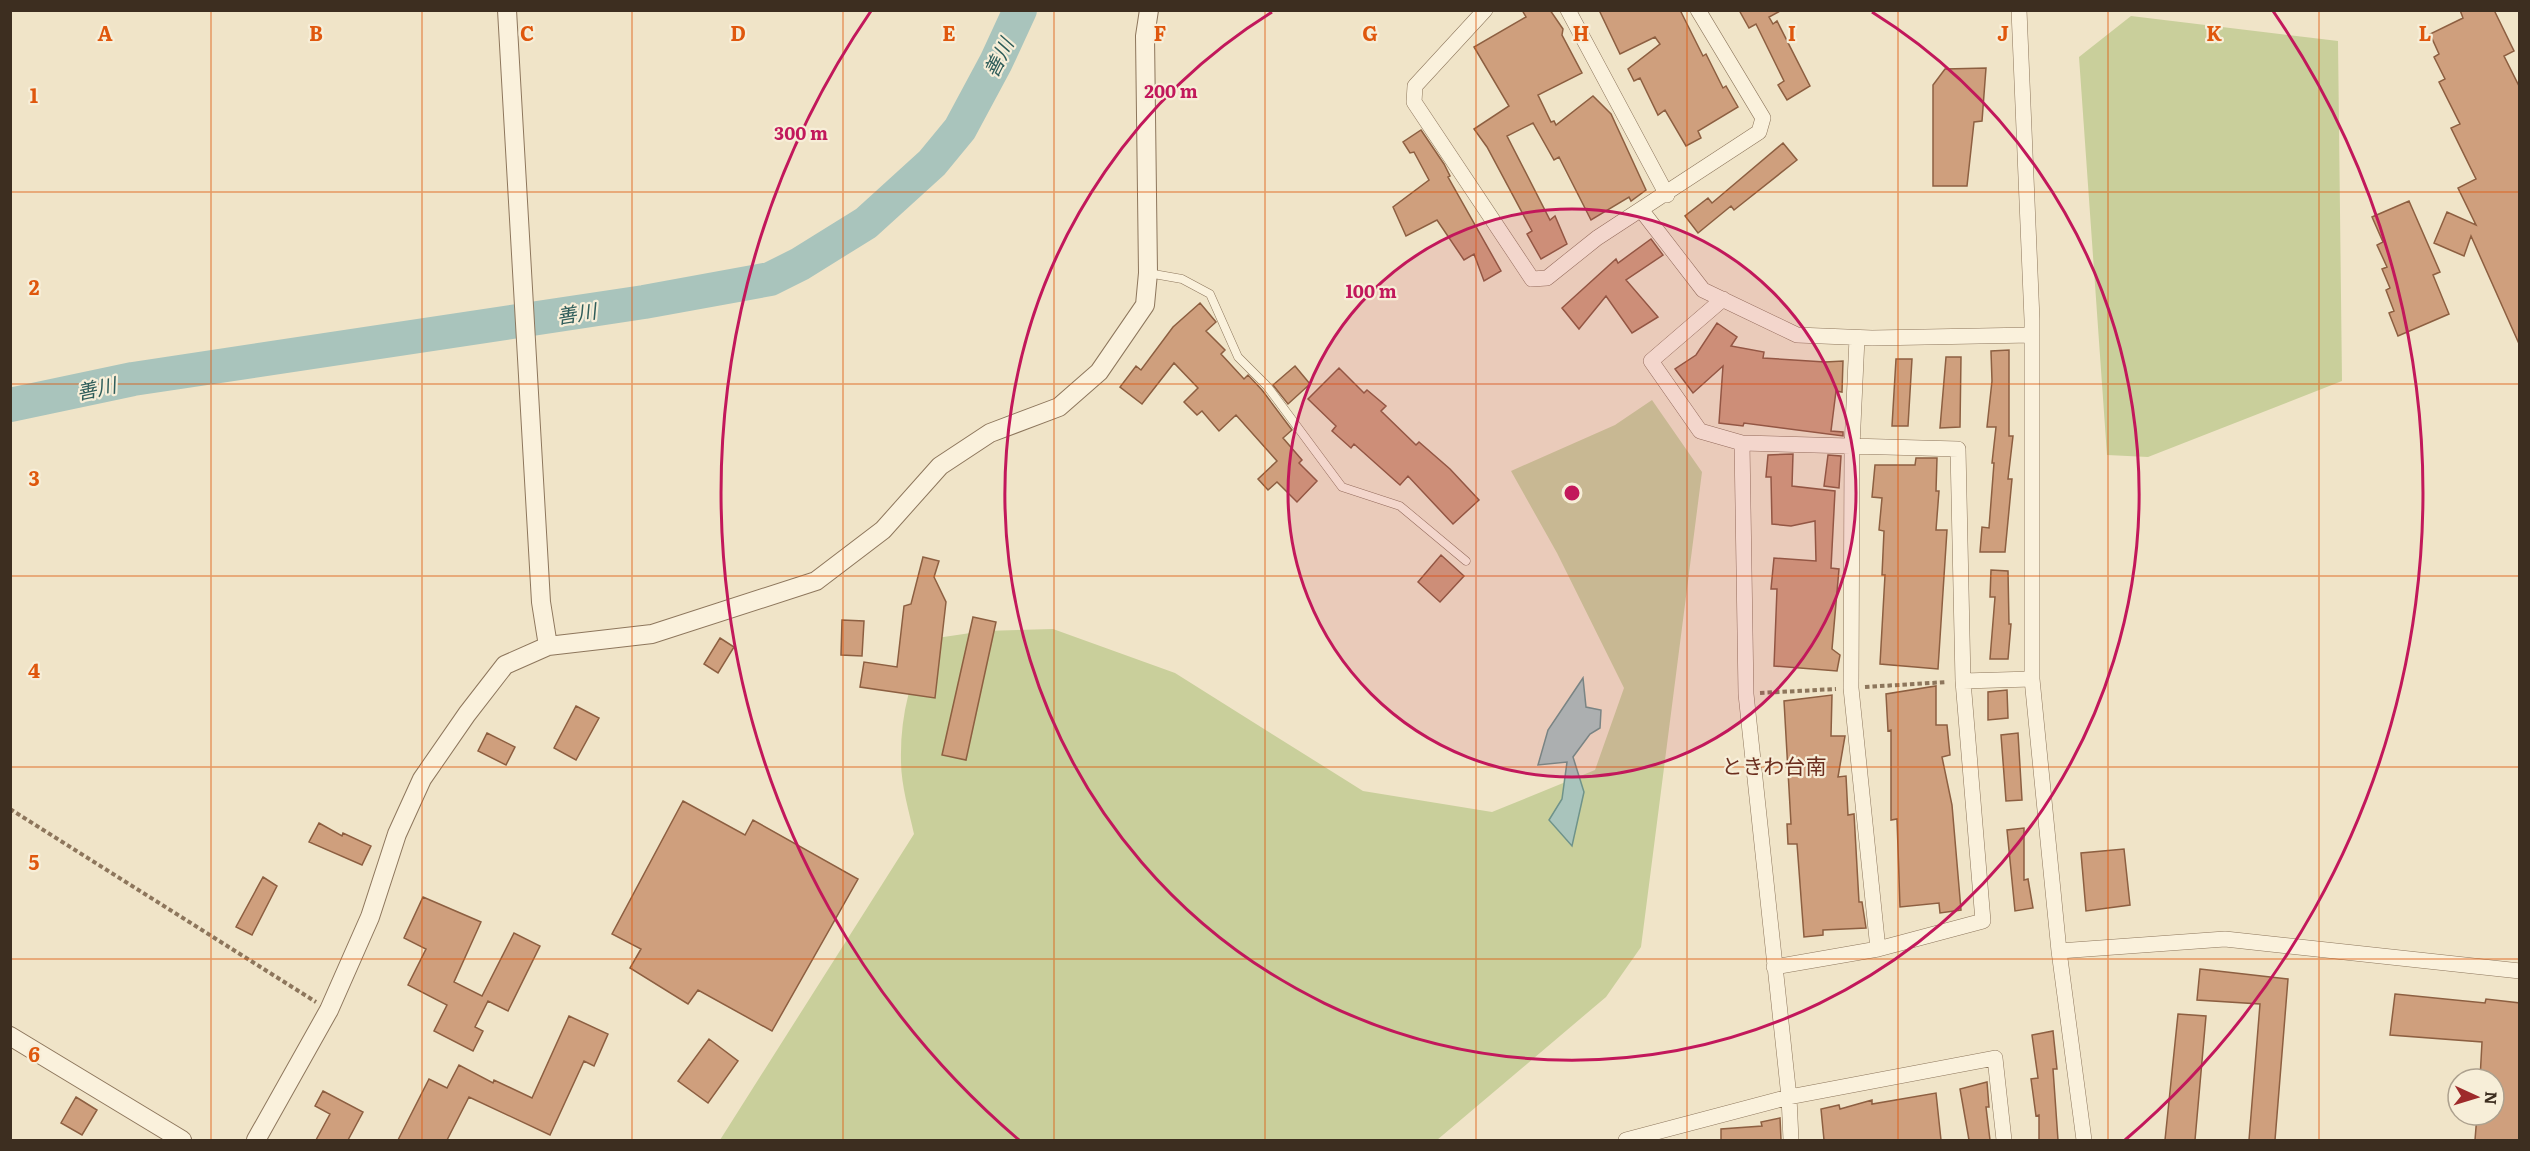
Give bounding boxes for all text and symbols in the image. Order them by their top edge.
text: A [97,17,113,47]
text: B [309,17,323,47]
text: C [520,17,534,47]
text: D [730,17,746,47]
text: E [942,17,956,47]
text: F [1154,17,1167,47]
text: G [1362,17,1378,47]
text: H [1573,17,1589,47]
text: I [1788,17,1796,47]
text: J [1997,17,2009,47]
text: K [2206,17,2222,47]
text: L [2419,17,2432,47]
water label: 善川 [975,31,1020,82]
text: 200 m [1144,77,1198,104]
text: 1 [30,79,38,109]
text: 300 m [774,119,828,146]
text: 2 [29,271,40,301]
text: 100 m [1345,277,1397,304]
water label: 善川 [554,294,600,330]
water label: 善川 [73,368,121,406]
text: 3 [28,462,40,492]
centre of rings [1562,483,1582,503]
text: 4 [28,654,40,684]
district label: ときわ台南 [1722,749,1827,780]
text: 5 [29,846,40,876]
text: 6 [28,1038,40,1068]
north arrow [2446,1067,2506,1127]
text: N [2480,1091,2504,1106]

